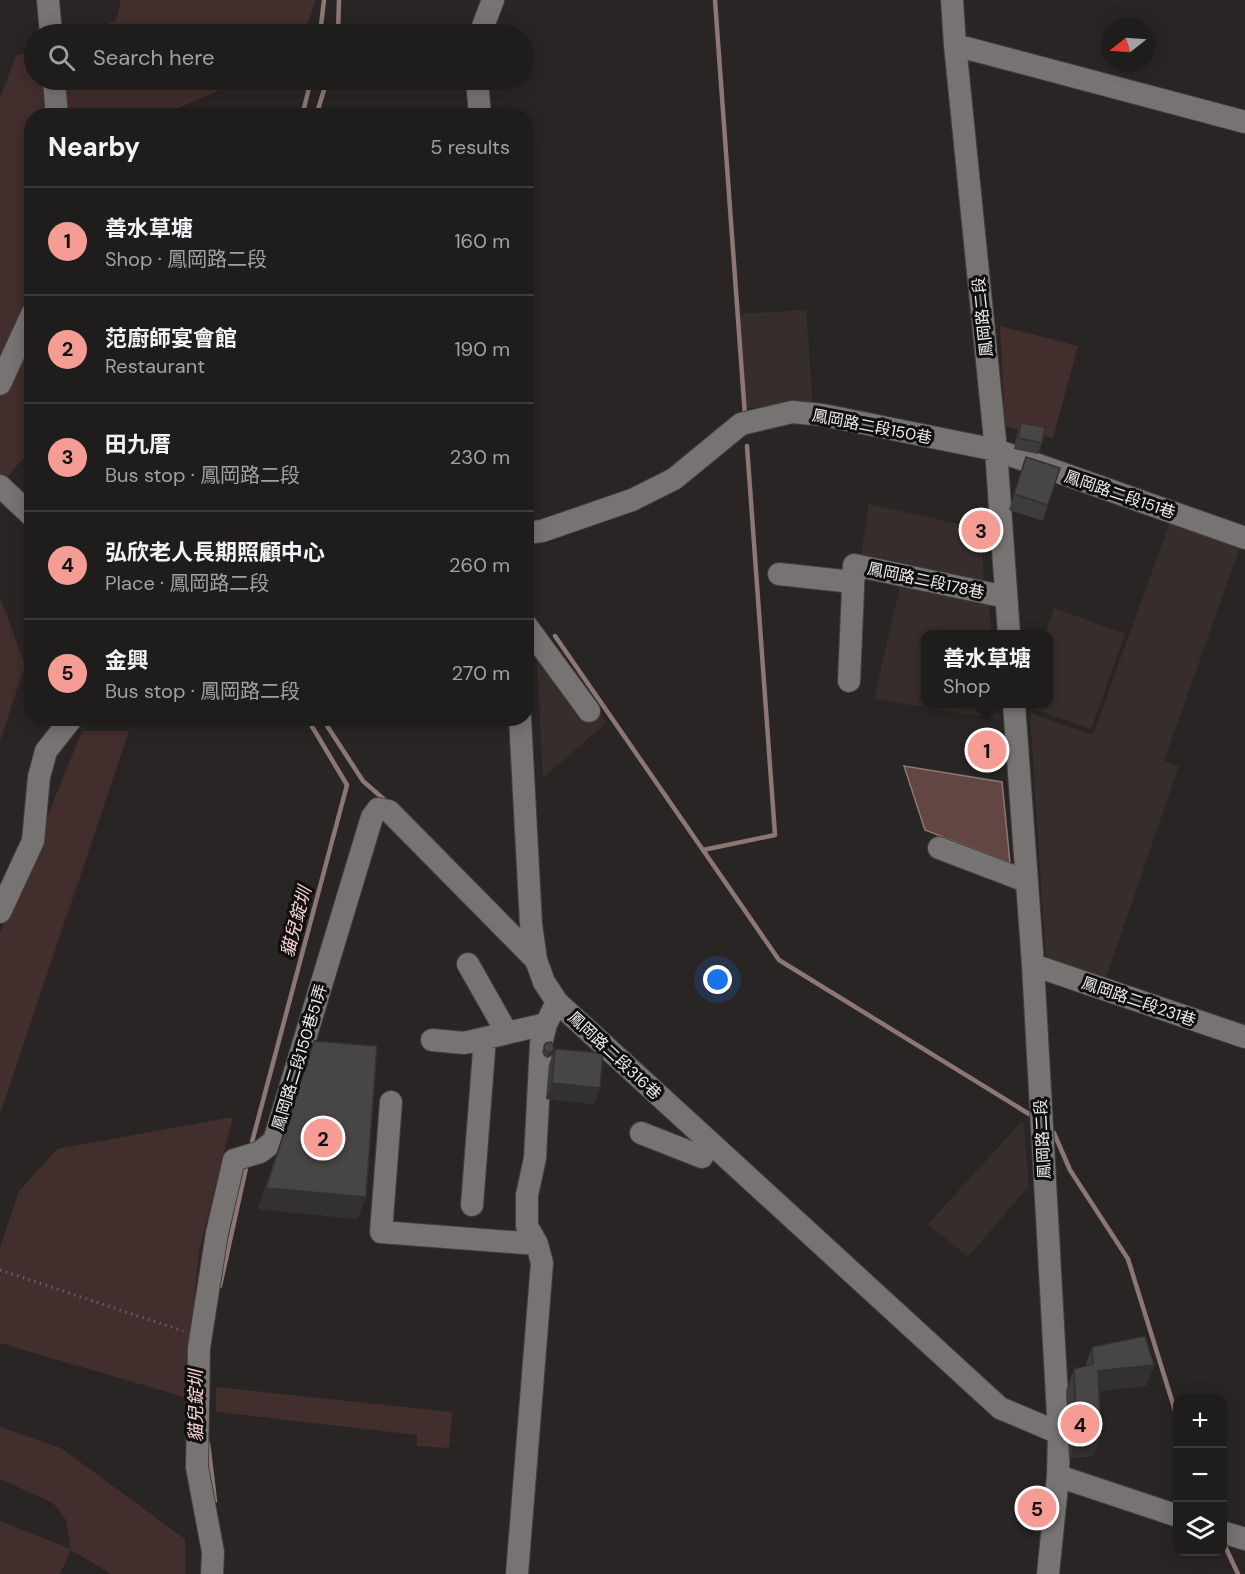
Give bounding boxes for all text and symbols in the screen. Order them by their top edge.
north arrow [1101,18,1155,72]
search box [24,24,534,90]
icon: search [45,41,78,74]
text: Search here [93,43,214,72]
text: Nearby [48,130,140,164]
text: 5 results [430,134,510,160]
text: 善水草塘 [105,214,193,243]
text: 1 [64,228,71,254]
text: 160 m [454,228,510,254]
text: Shop · 鳳岡路二段 [105,246,267,272]
street label: 鳳岡路二段 [968,276,997,358]
text: 范廚師宴會館 [105,324,237,353]
text: 2 [62,336,73,362]
text: 190 m [454,336,510,362]
text: Restaurant [105,353,205,379]
street label: 鳳岡路二段150巷 [810,405,934,448]
text: 田九厝 [105,430,171,459]
text: 3 [61,444,74,470]
text: 230 m [450,444,510,470]
text: Bus stop · 鳳岡路二段 [105,462,300,488]
street label: 鳳岡路二段151巷 [1062,466,1178,523]
pin: 3 [962,508,1000,552]
text: 弘欣老人長期照顧中心 [105,538,325,567]
text: 4 [61,552,74,578]
text: 260 m [449,552,510,578]
street label: 鳳岡路二段178巷 [866,558,986,603]
text: Place · 鳳岡路二段 [105,570,269,596]
popup [921,630,1053,708]
text: 善水草塘 [943,644,1031,673]
text: 金興 [105,646,149,675]
text: 5 [61,660,74,686]
text: 270 m [452,660,510,686]
text: Shop [943,673,990,699]
text: Bus stop · 鳳岡路二段 [105,678,300,704]
pin: 1 [968,728,1006,772]
water label: 貓兒錠圳 [275,881,318,960]
your location [703,965,732,994]
street label: 鳳岡路二段231巷 [1079,972,1199,1031]
street label: 鳳岡路二段150巷51弄 [267,981,332,1133]
street label: 鳳岡路二段316巷 [564,1007,666,1104]
street label: 鳳岡路二段 [1030,1098,1055,1179]
pin: 2 [304,1116,342,1160]
water label: 貓兒錠圳 [184,1367,208,1442]
map controls [1173,1394,1227,1556]
button: + [1173,1394,1227,1448]
pin: 4 [1060,1402,1100,1446]
button: − [1173,1448,1227,1502]
pin: 5 [1018,1486,1056,1530]
button: layers [1173,1502,1227,1556]

